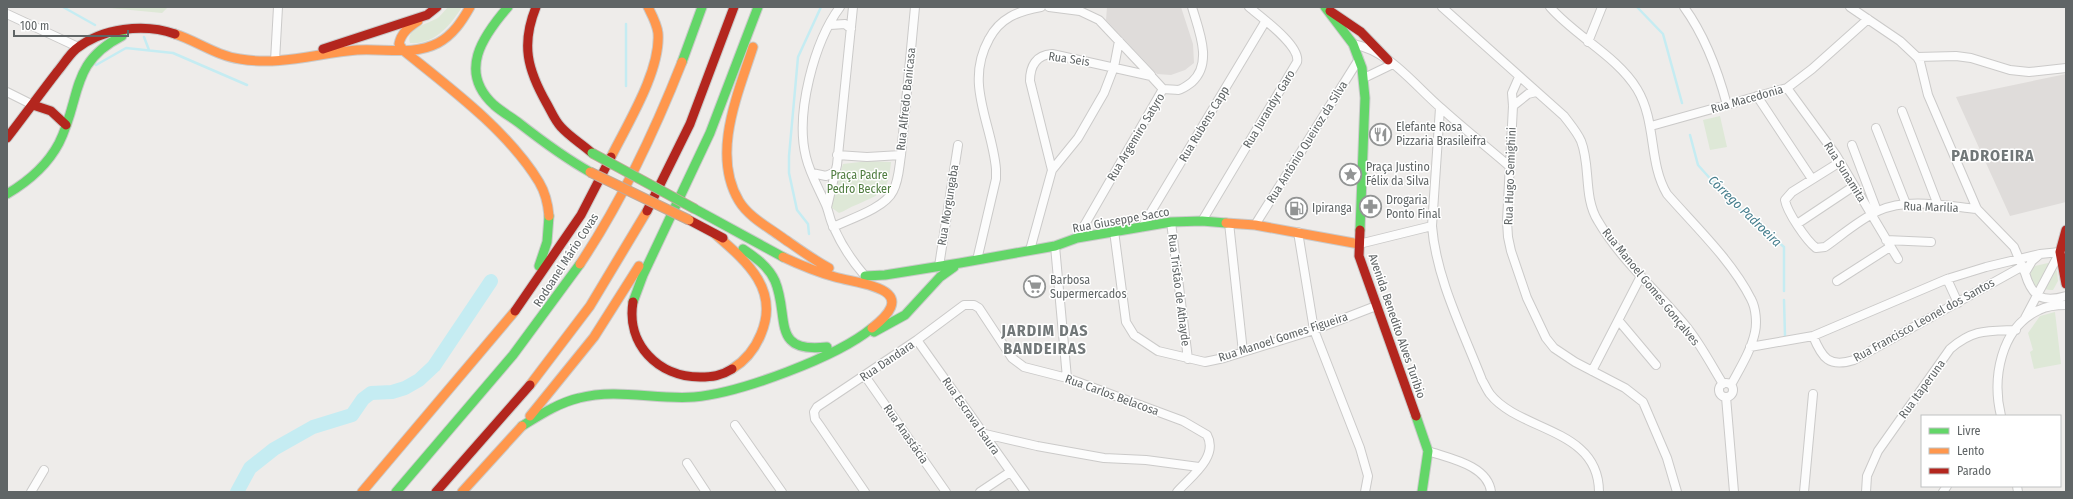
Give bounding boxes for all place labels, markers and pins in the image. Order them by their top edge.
place label: Elefante Rosa Pizzaria Brasileifra [1396,120,1486,148]
restaurant icon: Elefante Rosa Pizzaria Brasileifra [1367,121,1393,147]
place label: Praça Justino Félix da Silva [1366,160,1430,188]
place icon: Praça Justino Félix da Silva [1337,161,1363,187]
place label: Drogaria Ponto Final [1386,193,1441,221]
pharmacy icon: Drogaria Ponto Final [1357,194,1383,220]
fuel station icon: Ipiranga [1283,195,1309,221]
place label: Ipiranga [1312,201,1352,215]
place label: Barbosa Supermercados [1050,273,1127,301]
supermarket icon: Barbosa Supermercados [1022,274,1048,300]

